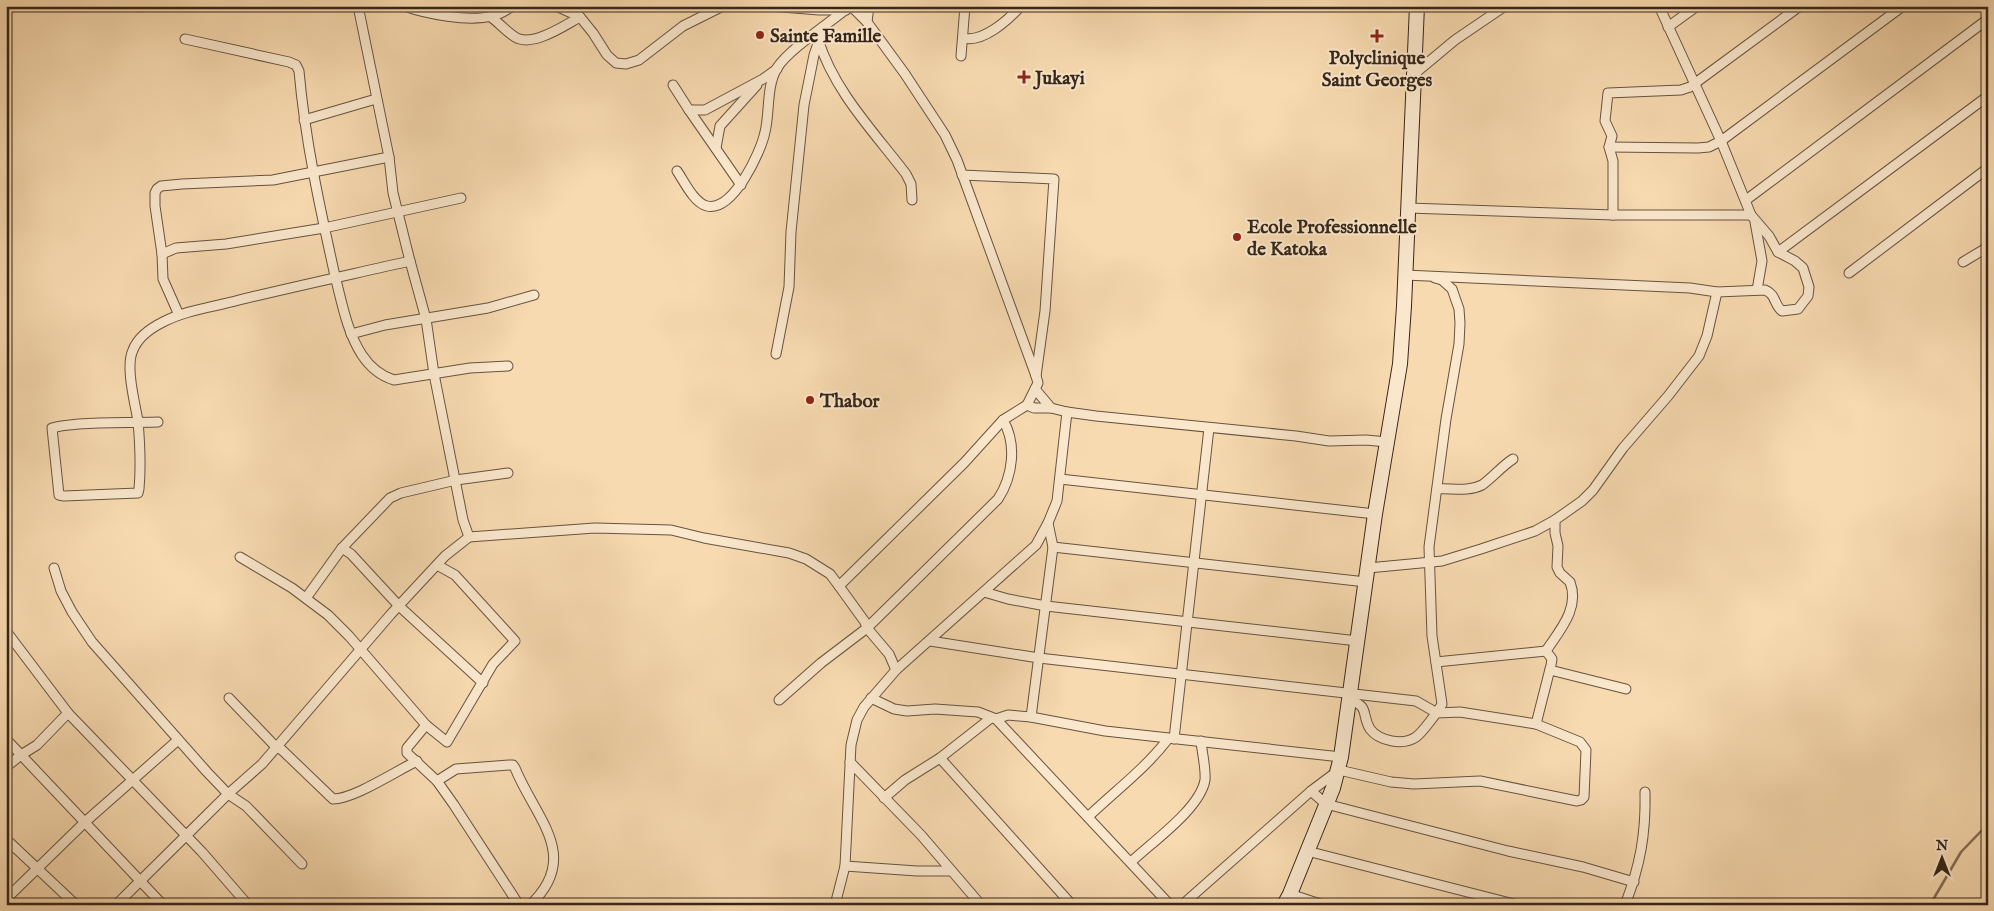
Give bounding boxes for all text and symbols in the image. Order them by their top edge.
place label: Sainte Famille [770,25,882,49]
marker: Sainte Famille [754,29,766,41]
marker: Polyclinique Saint Georges [1370,29,1384,43]
place label: Polyclinique Saint Georges [1322,47,1433,93]
place label: Jukayi [1032,67,1085,91]
marker: Jukayi [1017,70,1031,84]
place label: Ecole Professionnelle de Katoka [1247,216,1417,262]
marker: Ecole Professionnelle de Katoka [1231,231,1243,243]
place label: Thabor [819,390,881,414]
marker: Thabor [804,394,816,406]
north arrow [1916,834,1966,884]
text: N [1935,837,1948,855]

